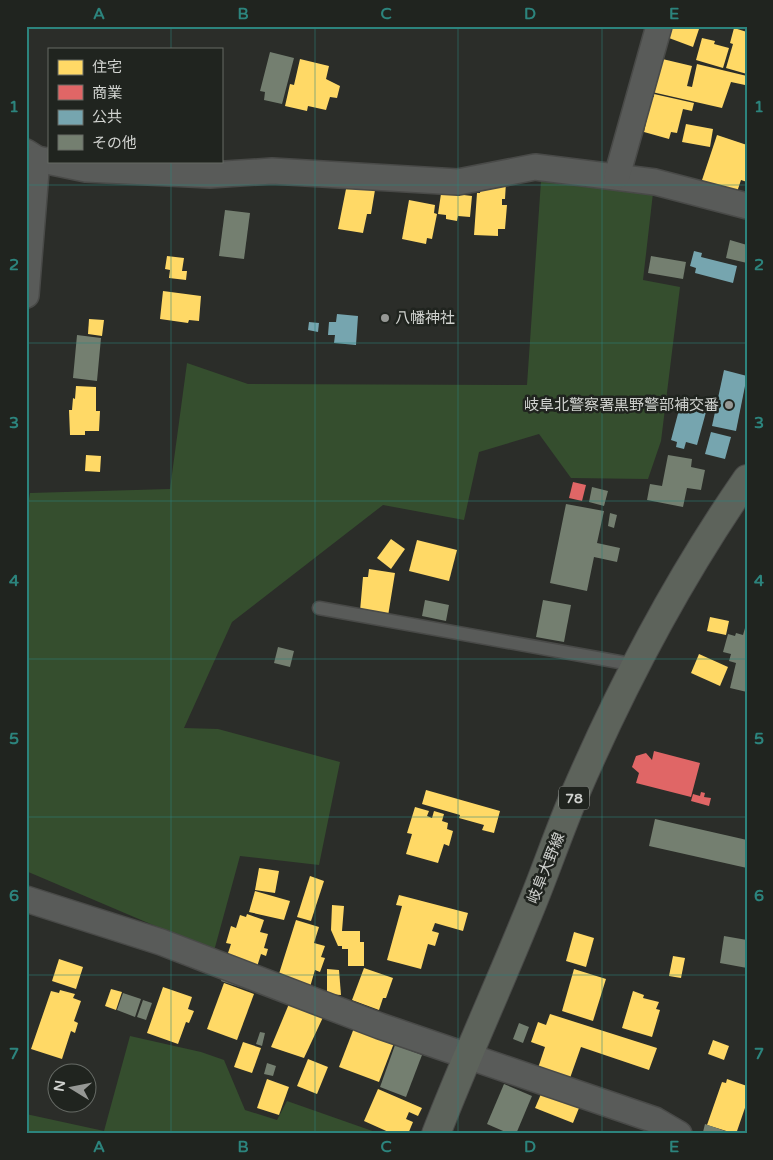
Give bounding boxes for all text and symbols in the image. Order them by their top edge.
text: A [93,4,105,24]
text: B [237,4,249,24]
text: C [380,4,392,24]
text: D [524,4,536,24]
text: E [669,4,679,24]
legend [48,48,222,162]
text: 住宅 [92,58,122,76]
text: 商業 [92,84,122,102]
text: 1 [9,97,19,117]
text: 1 [754,97,764,117]
text: 公共 [92,108,122,126]
text: その他 [92,134,137,152]
text: 2 [9,255,19,275]
text: 2 [754,255,764,275]
place label: 八幡神社 [395,309,455,327]
marker: 八幡神社 [379,312,391,324]
place label: 岐阜北警察署黒野警部補交番 [524,396,719,414]
marker: 岐阜北警察署黒野警部補交番 [723,399,735,411]
text: 3 [9,413,19,433]
text: 3 [754,413,764,433]
text: 4 [9,571,19,591]
text: 4 [754,571,764,591]
text: 5 [9,729,19,749]
text: 5 [754,729,764,749]
road number: 78 [559,786,589,810]
street label: 岐阜大野線 [524,830,568,906]
text: 6 [9,886,19,906]
text: 6 [754,886,764,906]
text: 7 [9,1044,19,1064]
text: 7 [754,1044,764,1064]
north arrow [48,1062,98,1112]
text: N [50,1079,69,1093]
text: A [93,1137,105,1157]
text: B [237,1137,249,1157]
text: C [380,1137,392,1157]
text: D [524,1137,536,1157]
text: E [669,1137,679,1157]

